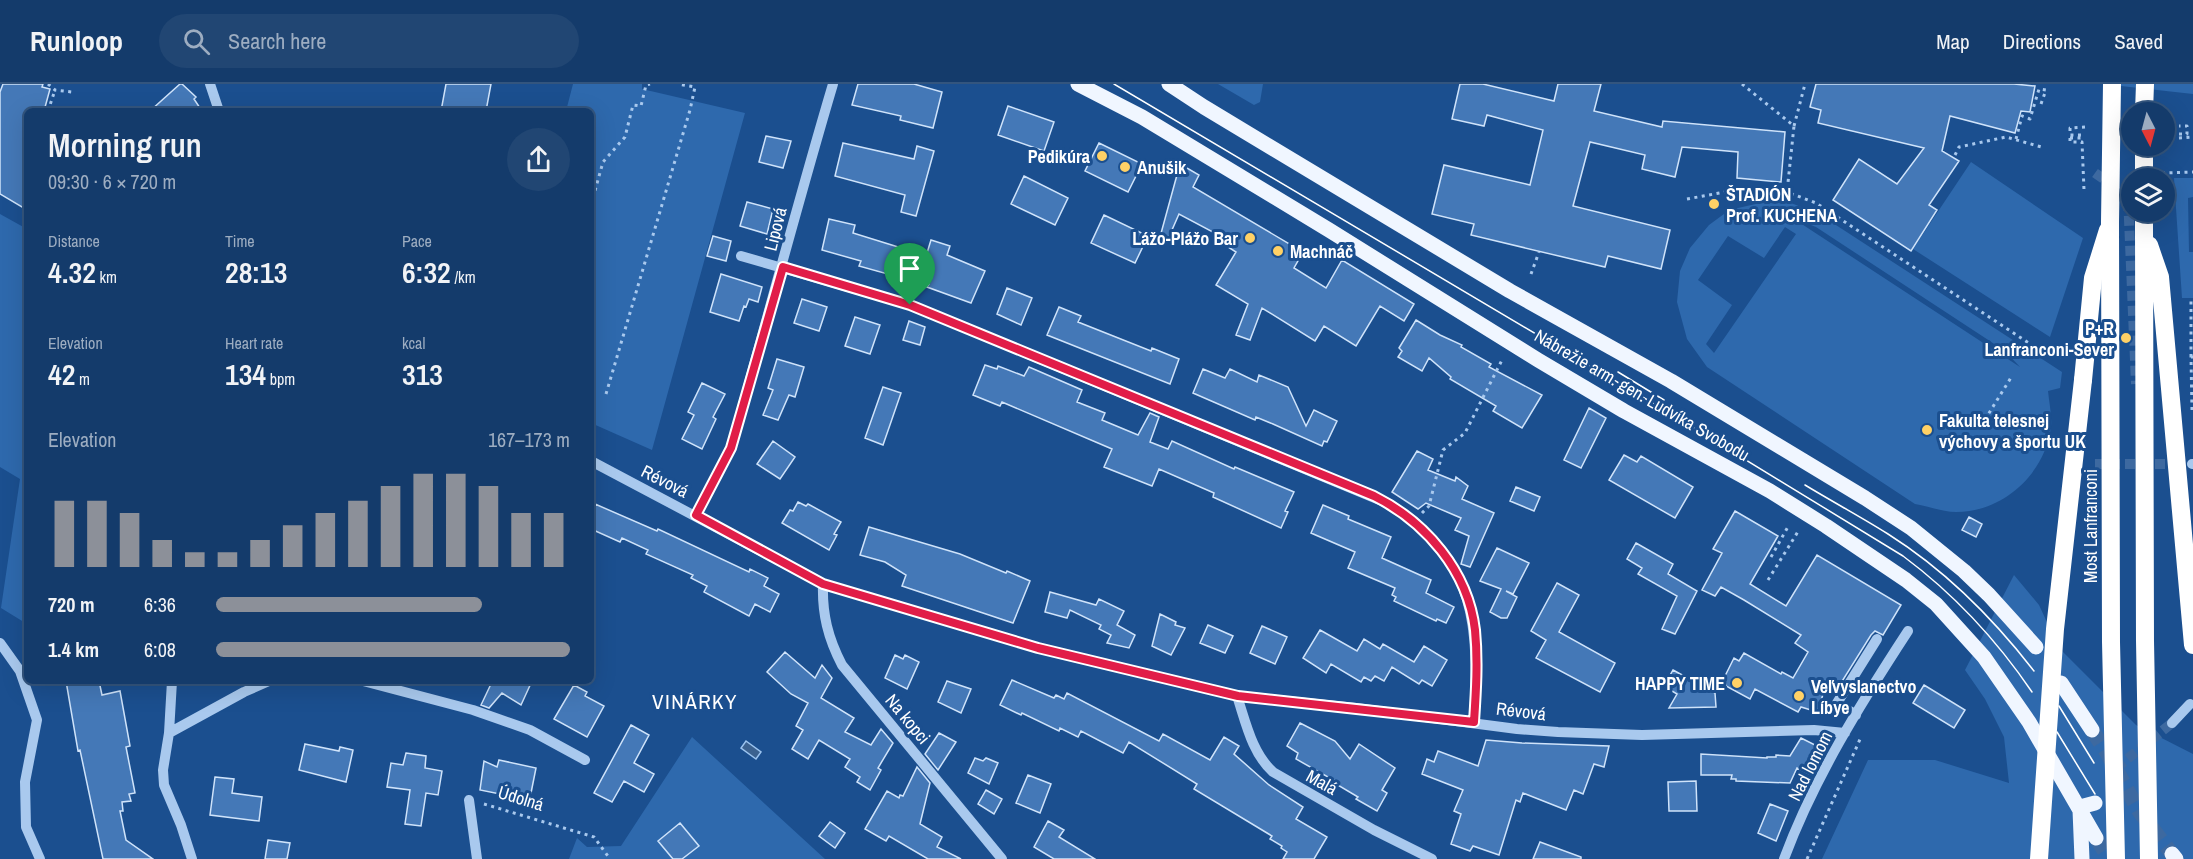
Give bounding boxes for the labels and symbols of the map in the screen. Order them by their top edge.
north arrow [2121,102,2175,156]
place label: Pedikúra [1028,144,1091,169]
marker: Pedikúra [1095,149,1109,163]
place label: Anušik [1137,155,1187,180]
marker: Anušik [1118,160,1132,174]
place label: ŠTADIÓN Prof. KUCHENA [1726,182,1838,228]
marker: ŠTADIÓN Prof. KUCHENA [1707,197,1721,211]
street label: Lipová [758,204,792,254]
place label: Lážo-Plážo Bar [1132,226,1238,251]
marker: Lážo-Plážo Bar [1243,231,1257,245]
place label: Machnáč [1290,239,1353,264]
pin [884,243,935,305]
marker: Machnáč [1271,244,1285,258]
place label: P+R Lanfranconi-Sever [1984,316,2114,362]
street label: Nábrežie arm. gen. Ludvíka Svobodu [1530,323,1754,467]
marker: P+R Lanfranconi-Sever [2119,331,2133,345]
place label: Fakulta telesnej výchovy a športu UK [1939,408,2086,454]
marker: Fakulta telesnej výchovy a športu UK [1920,423,1934,437]
street label: Révová [637,459,693,503]
street label: Most Lanfranconi [2078,469,2103,583]
place label: HAPPY TIME [1635,671,1725,696]
place label: Veľvyslanectvo Líbye [1811,674,1917,720]
marker: HAPPY TIME [1730,676,1744,690]
district label: VINÁRKY [652,687,738,716]
street label: Na kopci [880,689,936,749]
marker: Veľvyslanectvo Líbye [1792,689,1806,703]
street label: Révová [1495,696,1547,726]
street label: Nad lomom [1782,727,1838,805]
street label: Malá [1302,763,1342,801]
street label: Údolná [495,779,547,817]

